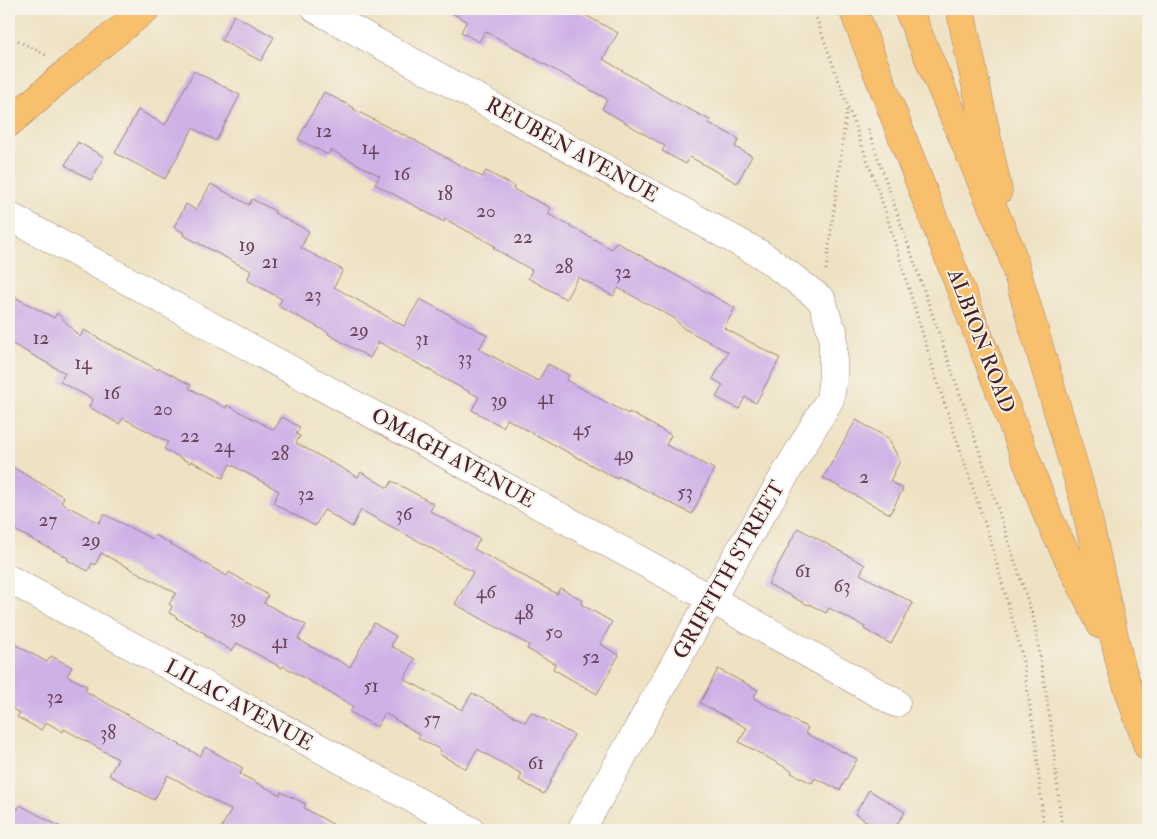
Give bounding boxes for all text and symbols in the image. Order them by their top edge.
street label: REUBEN AVENUE [481,91,663,209]
house number: 12 [316,119,332,143]
house number: 14 [361,136,379,160]
house number: 16 [394,162,412,186]
house number: 18 [437,182,453,206]
house number: 20 [476,199,496,223]
house number: 22 [513,225,533,249]
house number: 19 [239,233,255,257]
house number: 21 [262,250,278,274]
house number: 28 [555,255,573,279]
house number: 32 [615,260,631,284]
street label: ALBION ROAD [941,264,1021,417]
house number: 23 [305,283,321,307]
house number: 29 [349,318,369,342]
house number: 12 [33,326,49,350]
house number: 31 [415,327,429,351]
house number: 33 [458,346,472,370]
house number: 14 [74,351,92,375]
house number: 16 [104,381,122,405]
house number: 41 [537,386,555,410]
house number: 39 [490,388,508,412]
house number: 20 [153,397,173,421]
street label: OMAGH AVENUE [366,402,540,514]
house number: 45 [573,417,592,441]
house number: 22 [180,424,200,448]
house number: 24 [214,434,235,458]
house number: 28 [271,442,289,466]
house number: 49 [614,442,634,466]
house number: 2 [859,465,869,489]
street label: GRIFFITH STREET [667,476,791,664]
house number: 53 [677,480,693,504]
house number: 32 [298,482,314,506]
house number: 36 [396,502,414,526]
house number: 27 [39,508,57,532]
house number: 29 [81,528,101,552]
house number: 61 [795,559,811,583]
house number: 63 [834,574,850,598]
house number: 46 [476,580,497,604]
house number: 48 [514,601,534,625]
house number: 39 [229,605,247,629]
house number: 50 [545,620,563,644]
house number: 41 [271,630,289,654]
house number: 52 [582,645,600,669]
street label: LILAC AVENUE [160,653,318,757]
house number: 51 [363,674,379,698]
house number: 32 [47,685,63,709]
house number: 57 [423,707,441,731]
house number: 38 [100,721,116,745]
house number: 61 [528,751,544,775]

